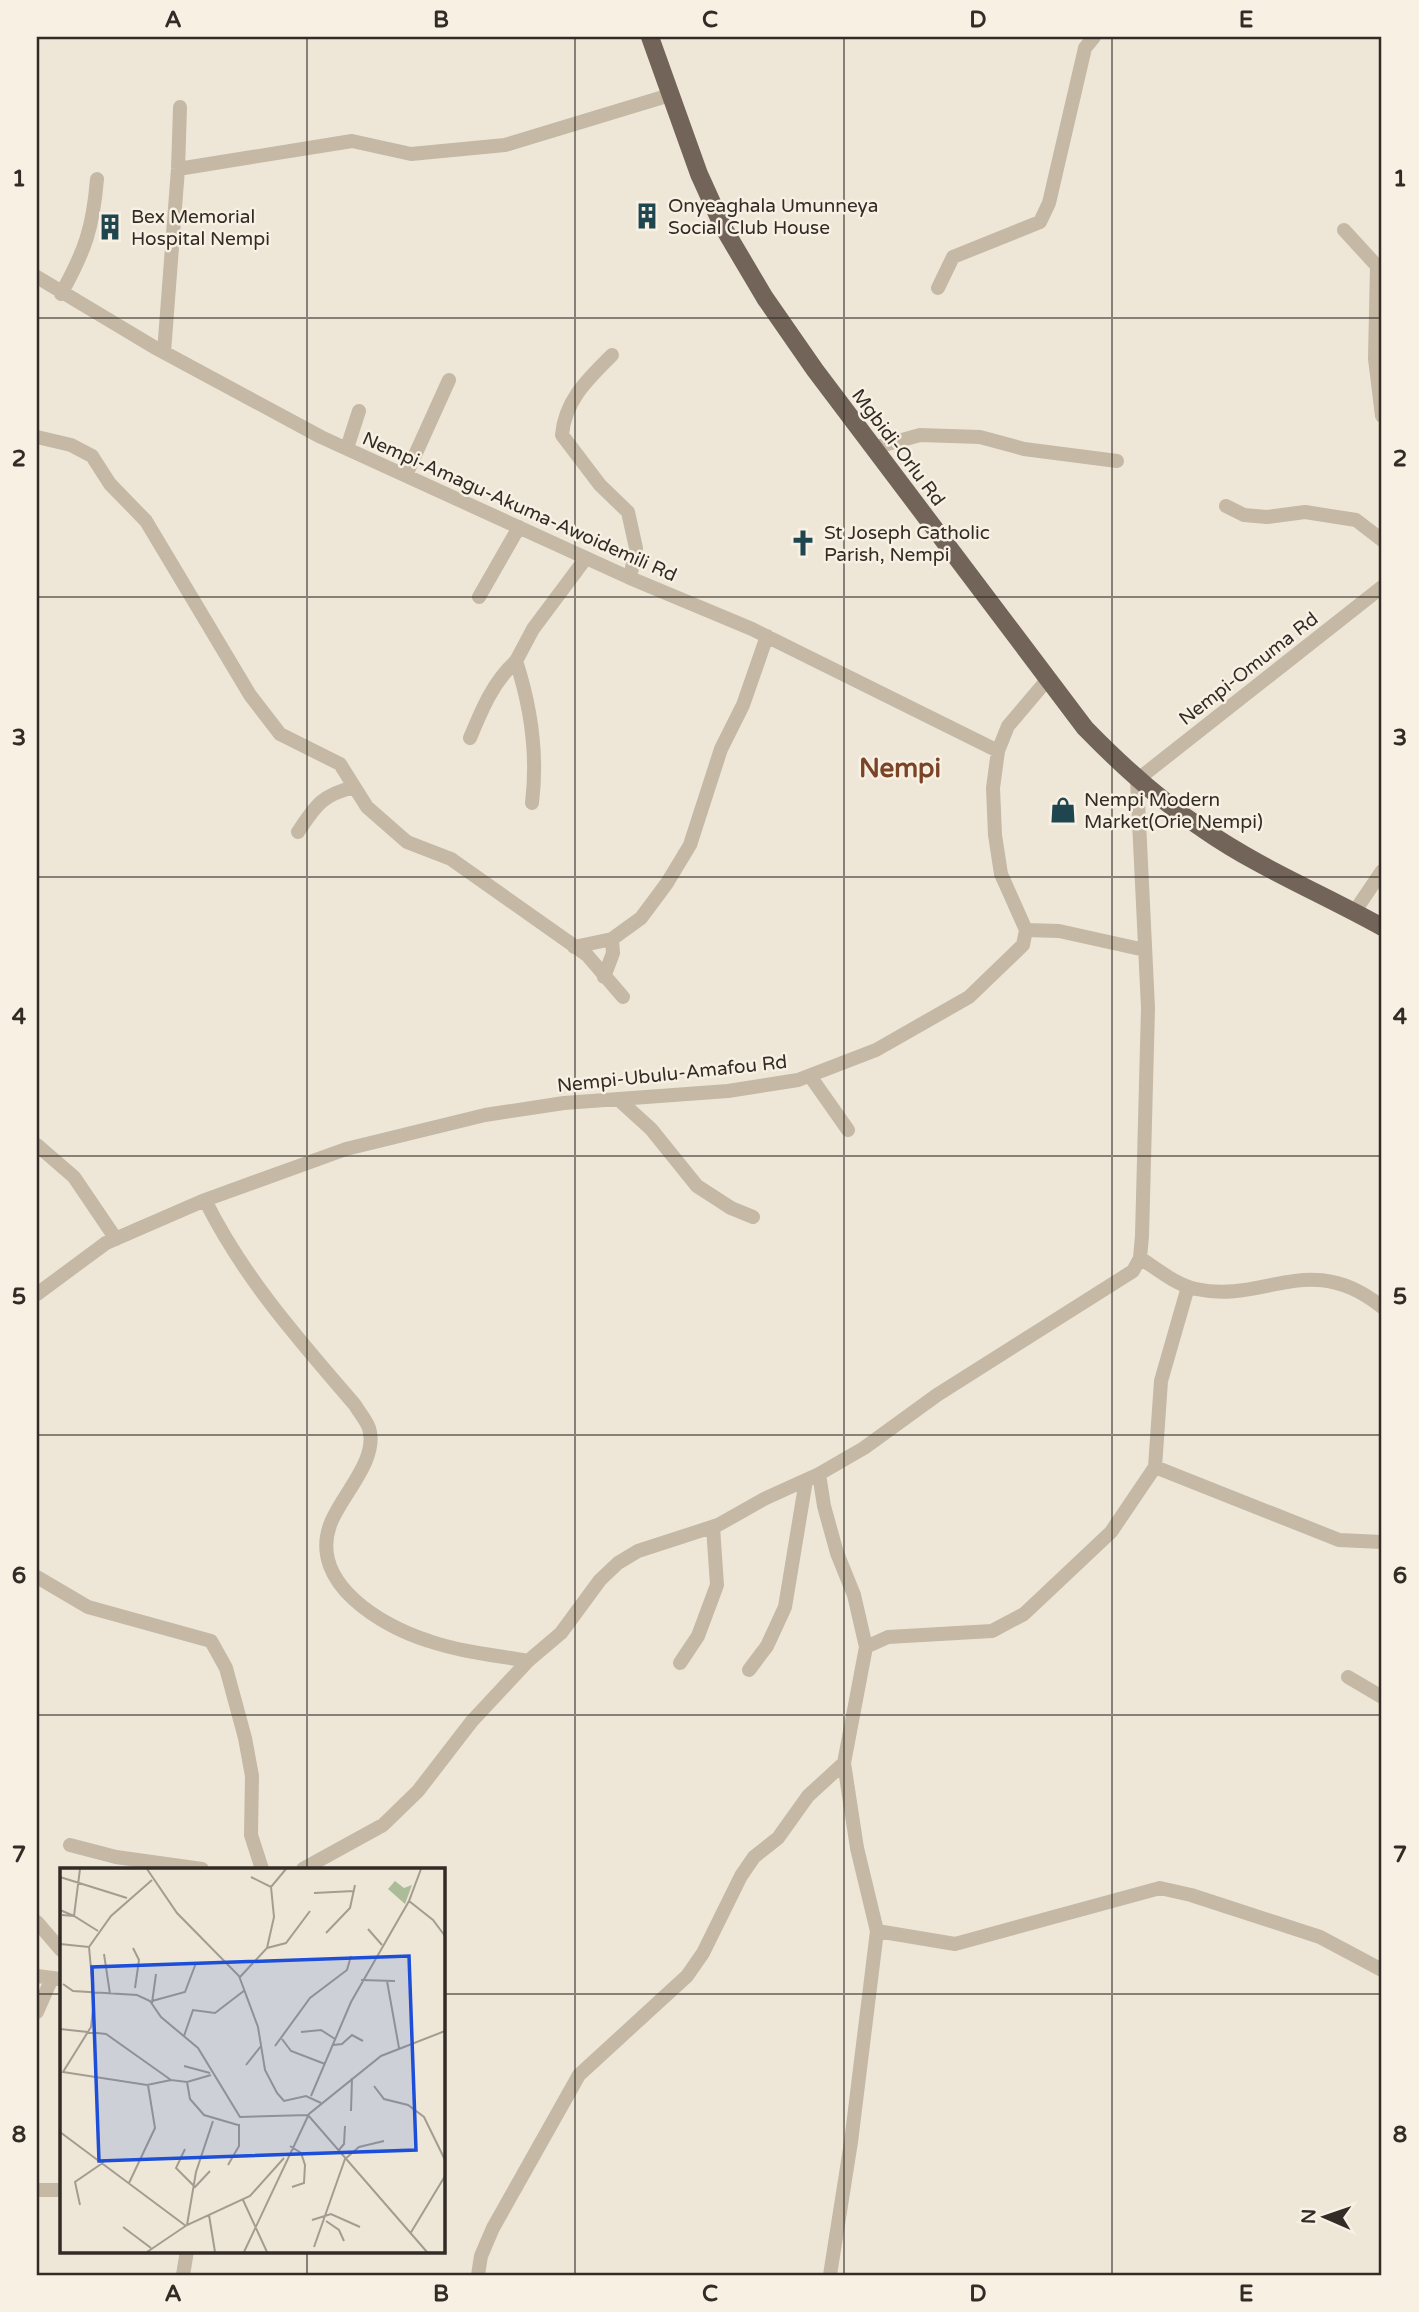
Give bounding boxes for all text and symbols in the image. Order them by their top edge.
text: A [164,6,182,34]
text: B [433,6,449,34]
text: C [702,6,718,34]
text: D [969,6,987,34]
text: E [1239,6,1253,34]
text: 1 [12,165,26,193]
text: 1 [1393,165,1407,193]
place label: Onyeaghala Umunneya Social Club House [668,195,878,239]
building icon: Onyeaghala Umunneya Social Club House [632,201,662,231]
place label: Bex Memorial Hospital Nempi [131,206,270,250]
building icon: Bex Memorial Hospital Nempi [95,212,125,242]
street label: Mgbidi-Orlu Rd [847,385,949,510]
street label: Nempi-Amagu-Akuma-Awoidemili Rd [359,427,680,586]
text: 2 [12,445,26,473]
text: 2 [1393,445,1407,473]
place label: St Joseph Catholic Parish, Nempi [824,522,990,566]
church icon: St Joseph Catholic Parish, Nempi [788,528,818,558]
street label: Nempi-Omuma Rd [1175,608,1323,730]
text: 3 [12,724,26,752]
text: 3 [1393,724,1407,752]
district label: Nempi [859,753,941,784]
place label: Nempi Modern Market(Orie Nempi) [1084,789,1263,833]
shop icon: Nempi Modern Market(Orie Nempi) [1048,795,1078,825]
text: 4 [12,1003,27,1031]
text: 4 [1393,1003,1408,1031]
street label: Nempi-Ubulu-Amafou Rd [556,1051,788,1097]
text: 5 [12,1283,26,1311]
text: 5 [1393,1283,1407,1311]
text: 6 [12,1562,26,1590]
text: 6 [1393,1562,1407,1590]
text: 7 [12,1841,26,1869]
text: 7 [1393,1841,1407,1869]
inset map [60,1868,444,2252]
text: 8 [12,2121,26,2149]
text: 8 [1393,2121,1407,2149]
north arrow [1290,2182,1360,2252]
text: N [1298,2208,1320,2224]
text: A [164,2280,182,2308]
text: B [433,2280,449,2308]
text: C [702,2280,718,2308]
text: D [969,2280,987,2308]
text: E [1239,2280,1253,2308]

